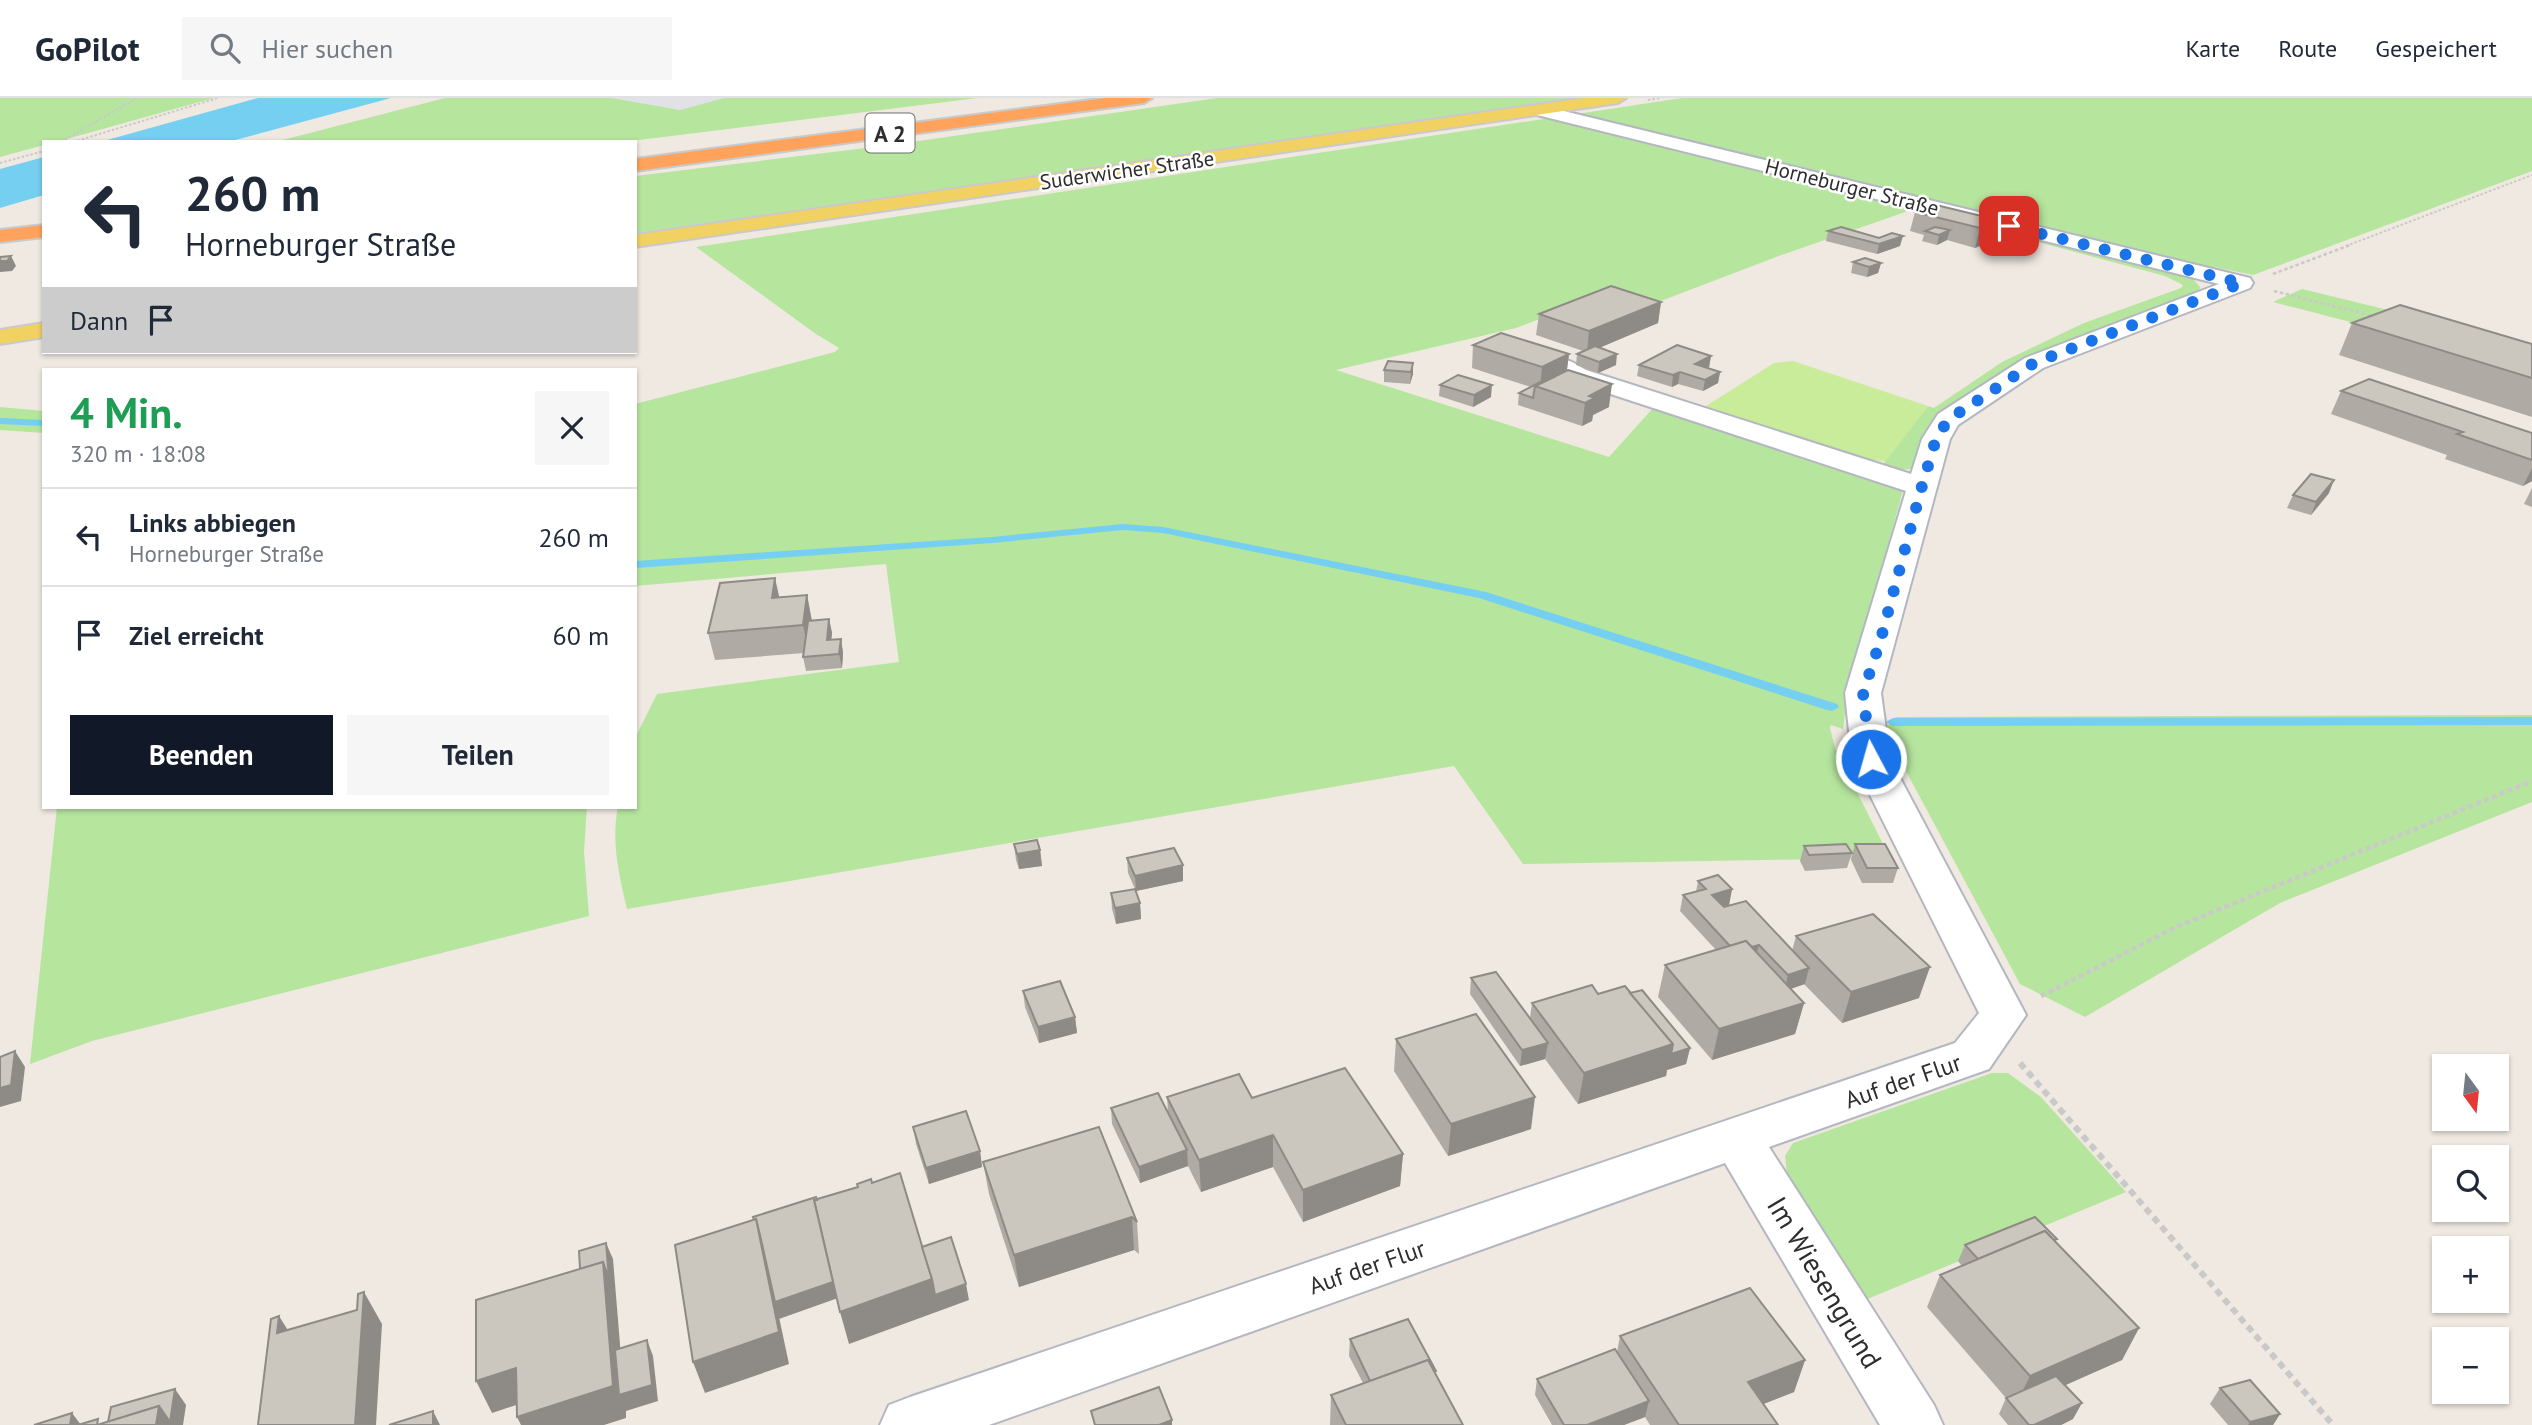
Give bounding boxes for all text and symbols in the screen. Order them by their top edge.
search box [182,17,672,80]
text: GoPilot [35,27,140,70]
icon: search [206,29,244,67]
text: Hier suchen [262,32,393,65]
text: Karte [2185,33,2240,64]
text: Route [2278,33,2337,64]
text: Gespeichert [2375,33,2497,64]
road number: A 2 [866,114,914,152]
street label: Suderwicher Straße [1038,144,1216,196]
street label: Horneburger Straße [1762,152,1942,222]
text: 260 m [185,161,320,225]
icon: left [70,168,161,259]
pin [1979,196,2039,256]
icon: arrive [1990,207,2028,245]
text: Horneburger Straße [185,223,456,265]
icon: arrive [142,301,180,339]
text: Dann [70,304,128,337]
text: 4 Min. [70,385,183,440]
button: close [535,391,609,465]
text: 320 m · 18:08 [70,439,206,468]
text: Links abbiegen [129,506,296,539]
icon: left [70,518,108,556]
text: 260 m [538,521,609,554]
text: Horneburger Straße [129,539,324,568]
icon: arrive [70,616,108,654]
text: Ziel erreicht [129,619,264,652]
text: 60 m [553,619,609,652]
button: Beenden [70,715,333,795]
button: Teilen [347,715,609,795]
position arrow [1834,722,1908,796]
street label: Auf der Flur [1841,1047,1965,1115]
north arrow [2432,1054,2510,1130]
map controls [2432,1054,2509,1404]
button: search [2432,1145,2509,1222]
street label: Im Wiesengrund [1759,1189,1891,1375]
street label: Auf der Flur [1305,1233,1429,1301]
button: + [2432,1236,2509,1313]
button: − [2432,1327,2509,1404]

